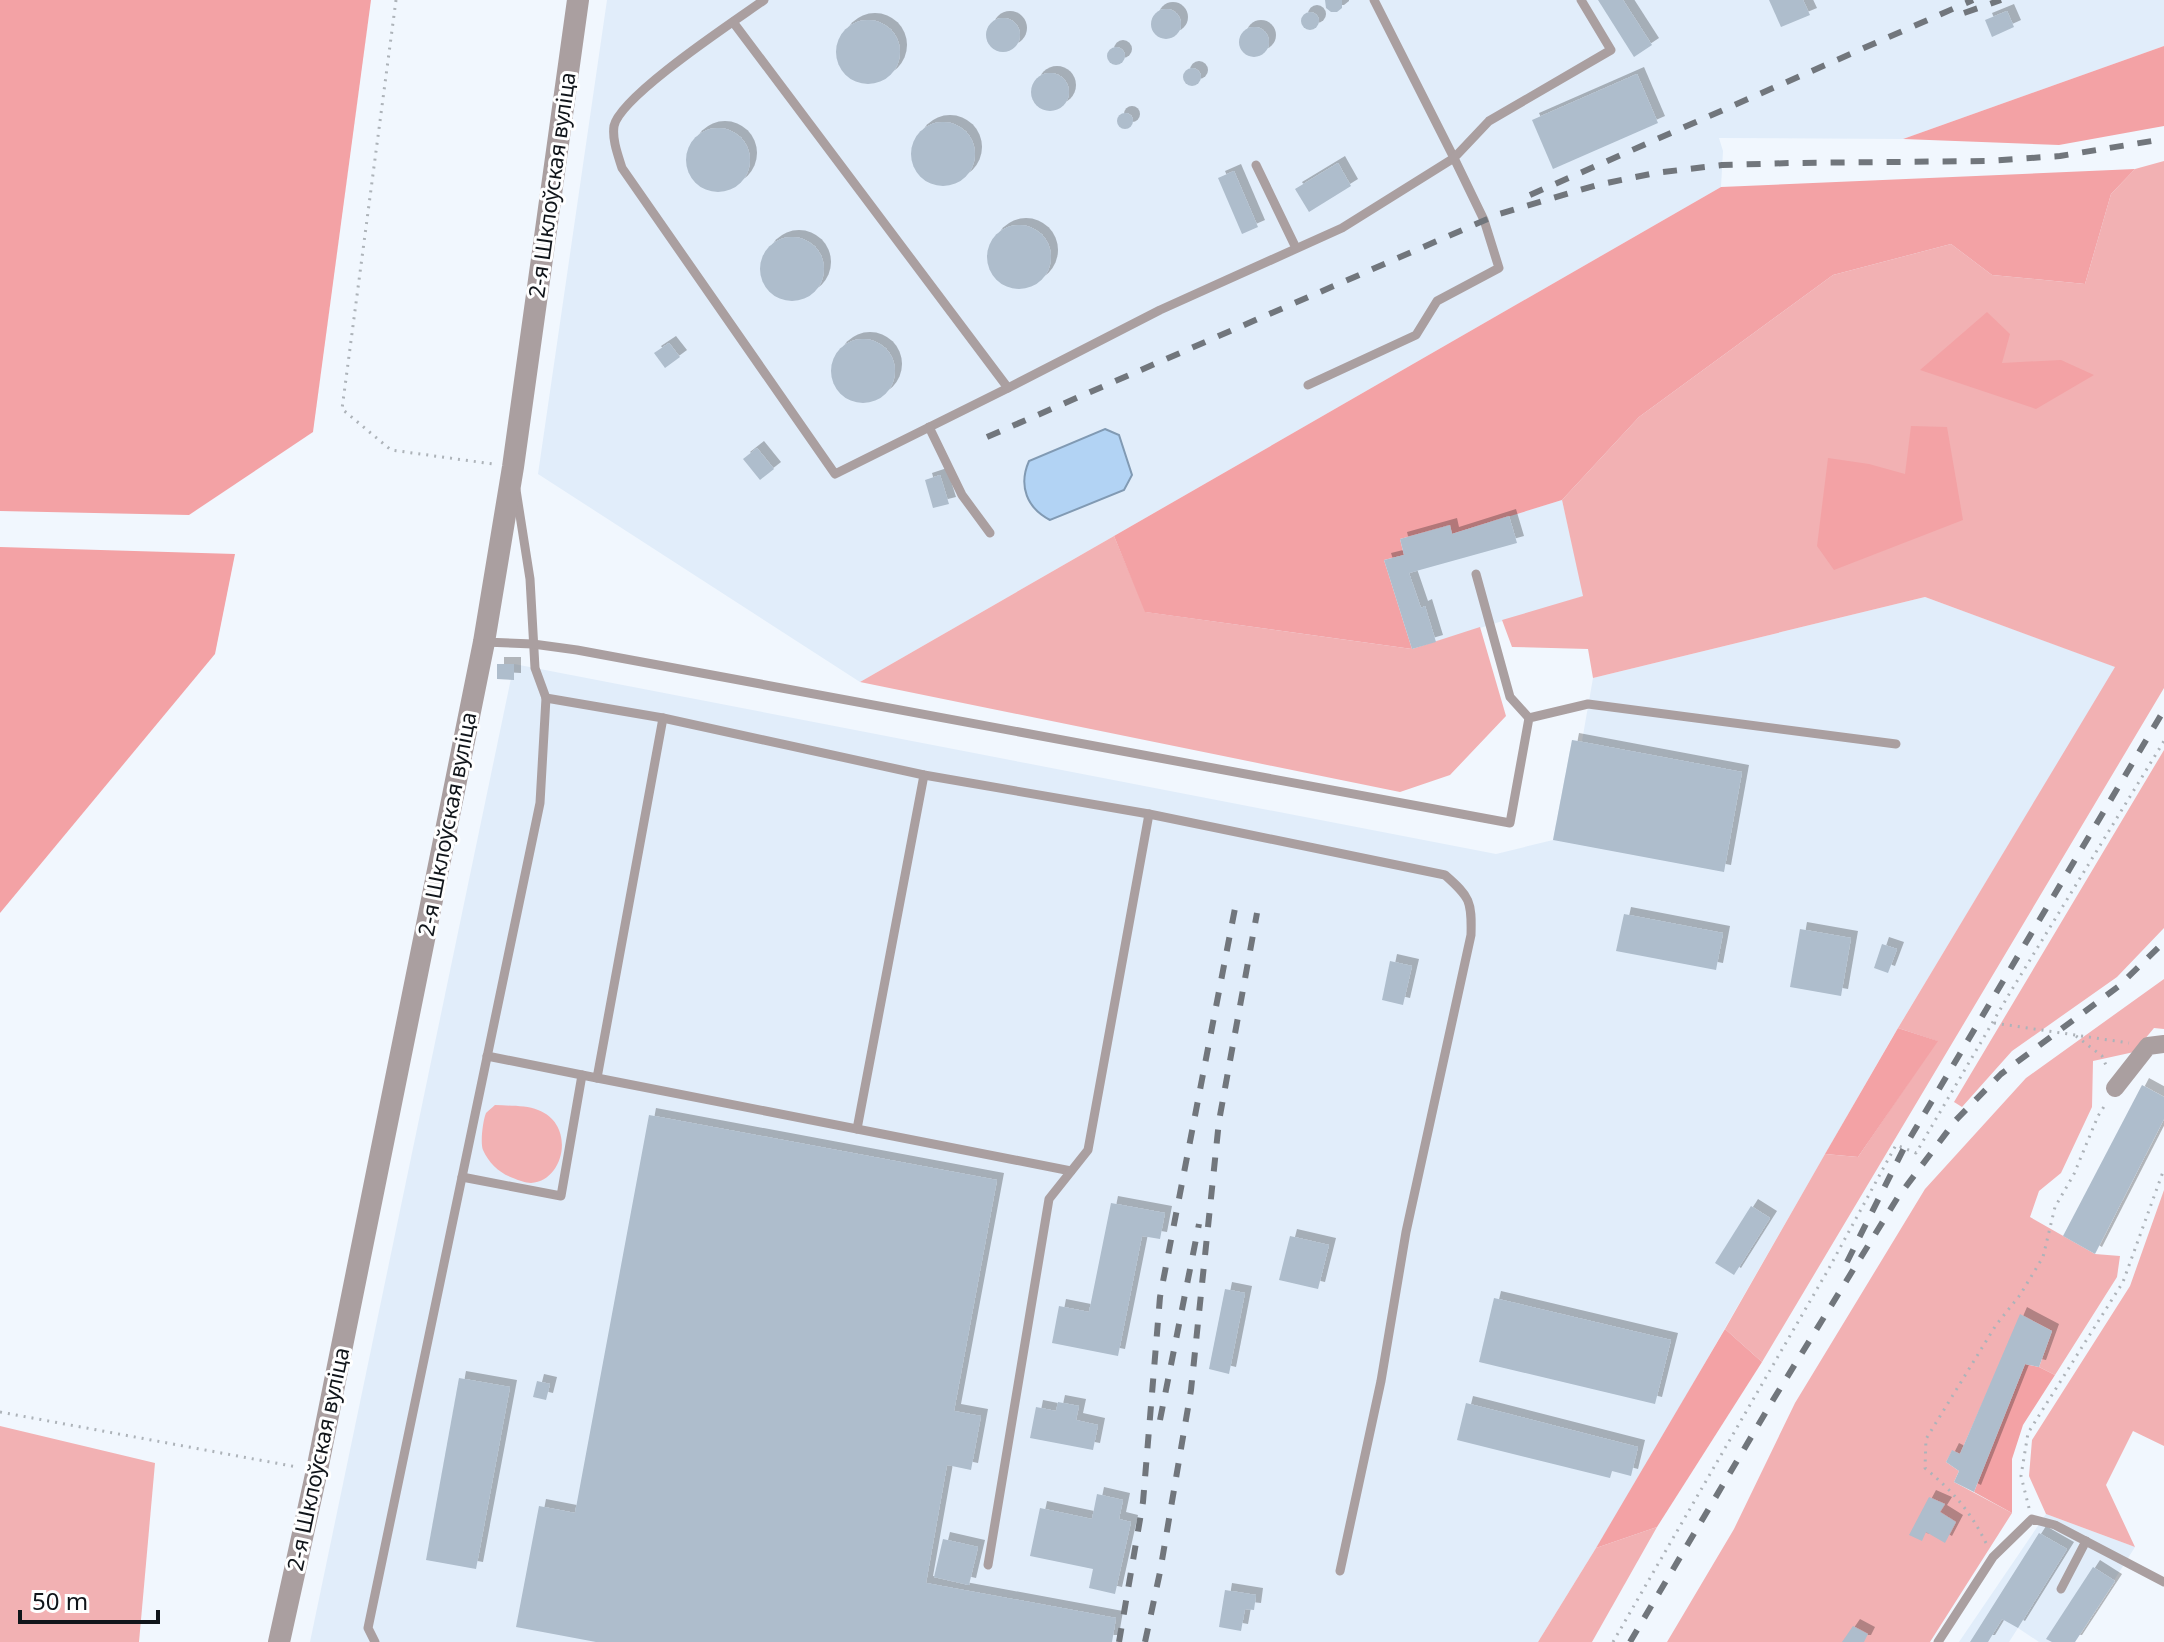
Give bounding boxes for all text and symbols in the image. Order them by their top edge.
street label: 2-я Шклоўская вуліца [520,70,582,300]
street label: 2-я Шклоўская вуліца [410,709,482,938]
street label: 2-я Шклоўская вуліца [279,1344,355,1573]
scale bar [20,1574,158,1624]
text: 50 m [32,1584,88,1617]

